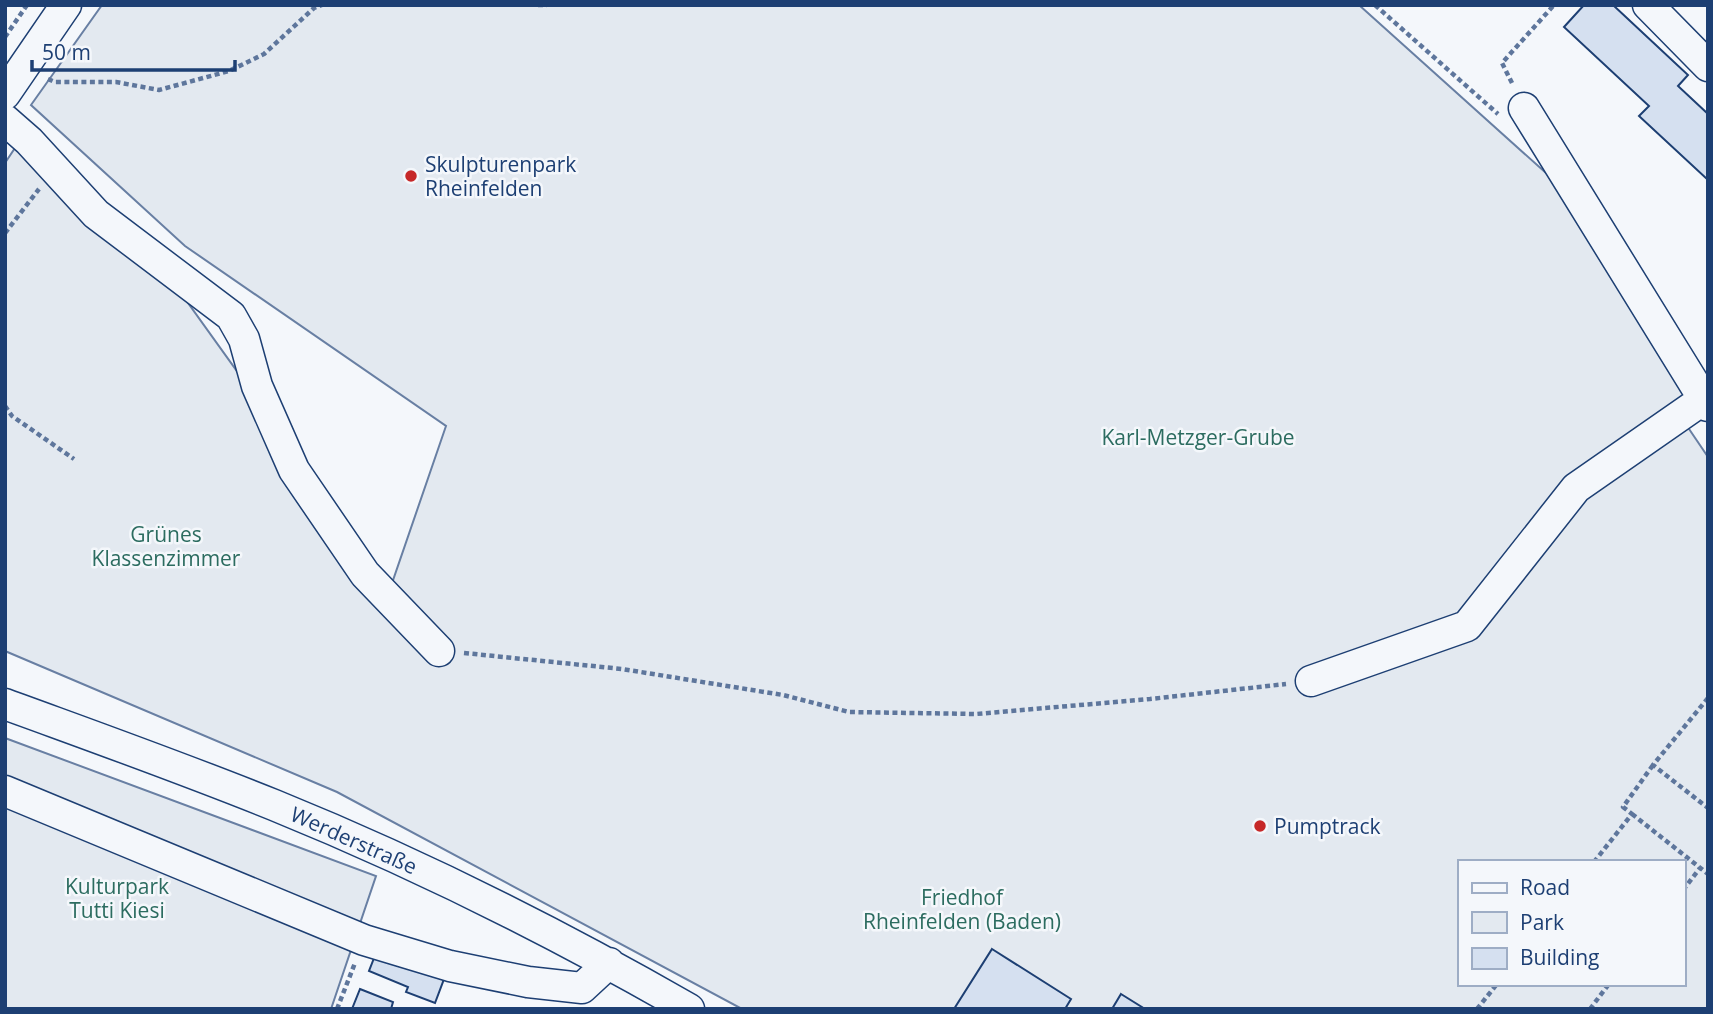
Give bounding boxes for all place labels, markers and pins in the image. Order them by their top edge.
place label: Skulpturenpark Rheinfelden [425,150,576,202]
marker: Skulpturenpark Rheinfelden [403,168,419,184]
place label: Pumptrack [1274,812,1381,840]
marker: Pumptrack [1252,818,1268,834]

